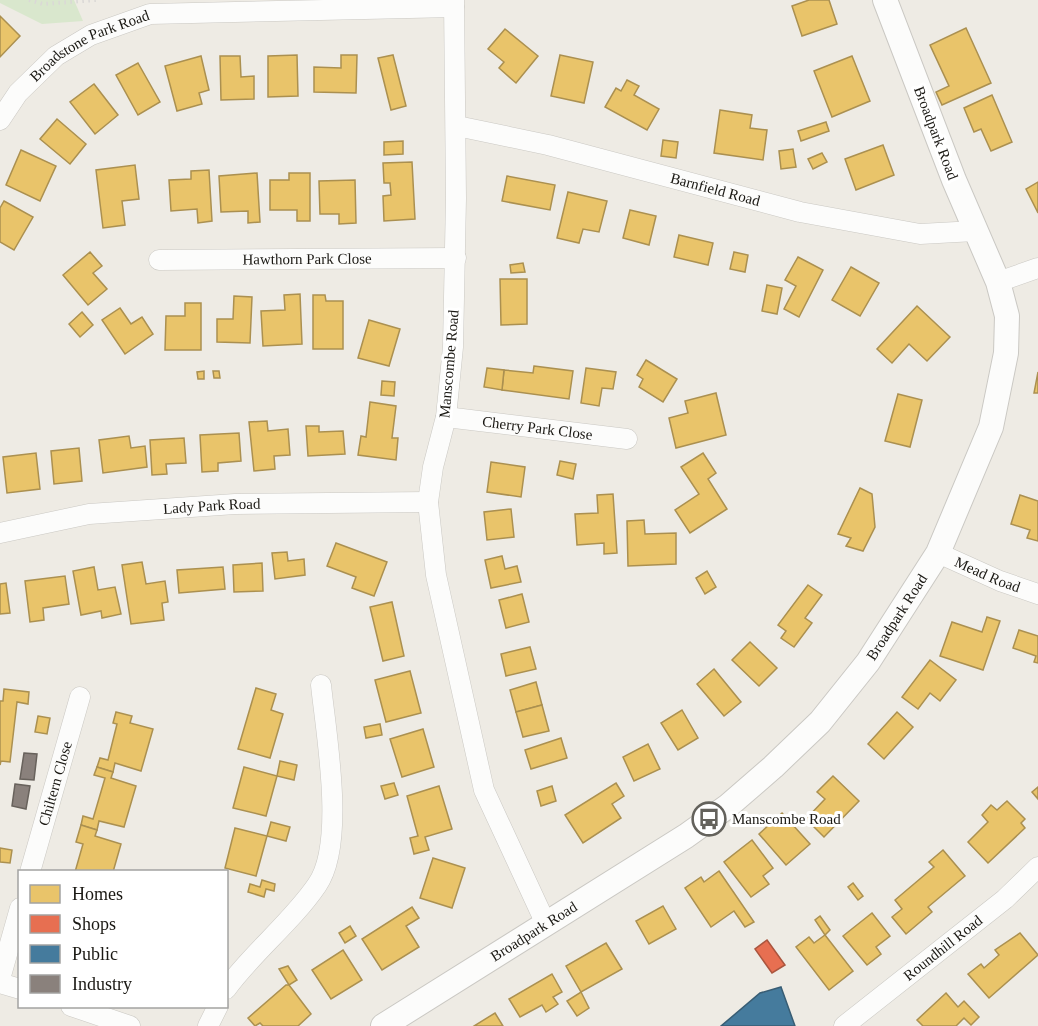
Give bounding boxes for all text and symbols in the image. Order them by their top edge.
street label: Broadstone Park Road [27,7,152,85]
street label: Broadpark Road [911,84,961,182]
street label: Barnfield Road [669,170,762,209]
street label: Hawthorn Park Close [242,251,372,267]
street label: Manscombe Road [436,309,462,419]
street label: Cherry Park Close [481,413,594,443]
street label: Lady Park Road [163,496,261,517]
street label: Mead Road [952,554,1023,595]
street label: Broadpark Road [863,571,930,663]
street label: Chiltern Close [36,739,75,828]
bus stop icon: Manscombe Road [691,801,727,837]
place label: Manscombe Road [732,811,841,827]
legend [18,870,228,1008]
text: Homes [72,884,123,904]
street label: Broadpark Road [488,898,580,964]
street label: Roundhill Road [900,912,986,984]
text: Shops [72,914,116,934]
text: Public [72,944,118,964]
text: Industry [72,974,132,994]

